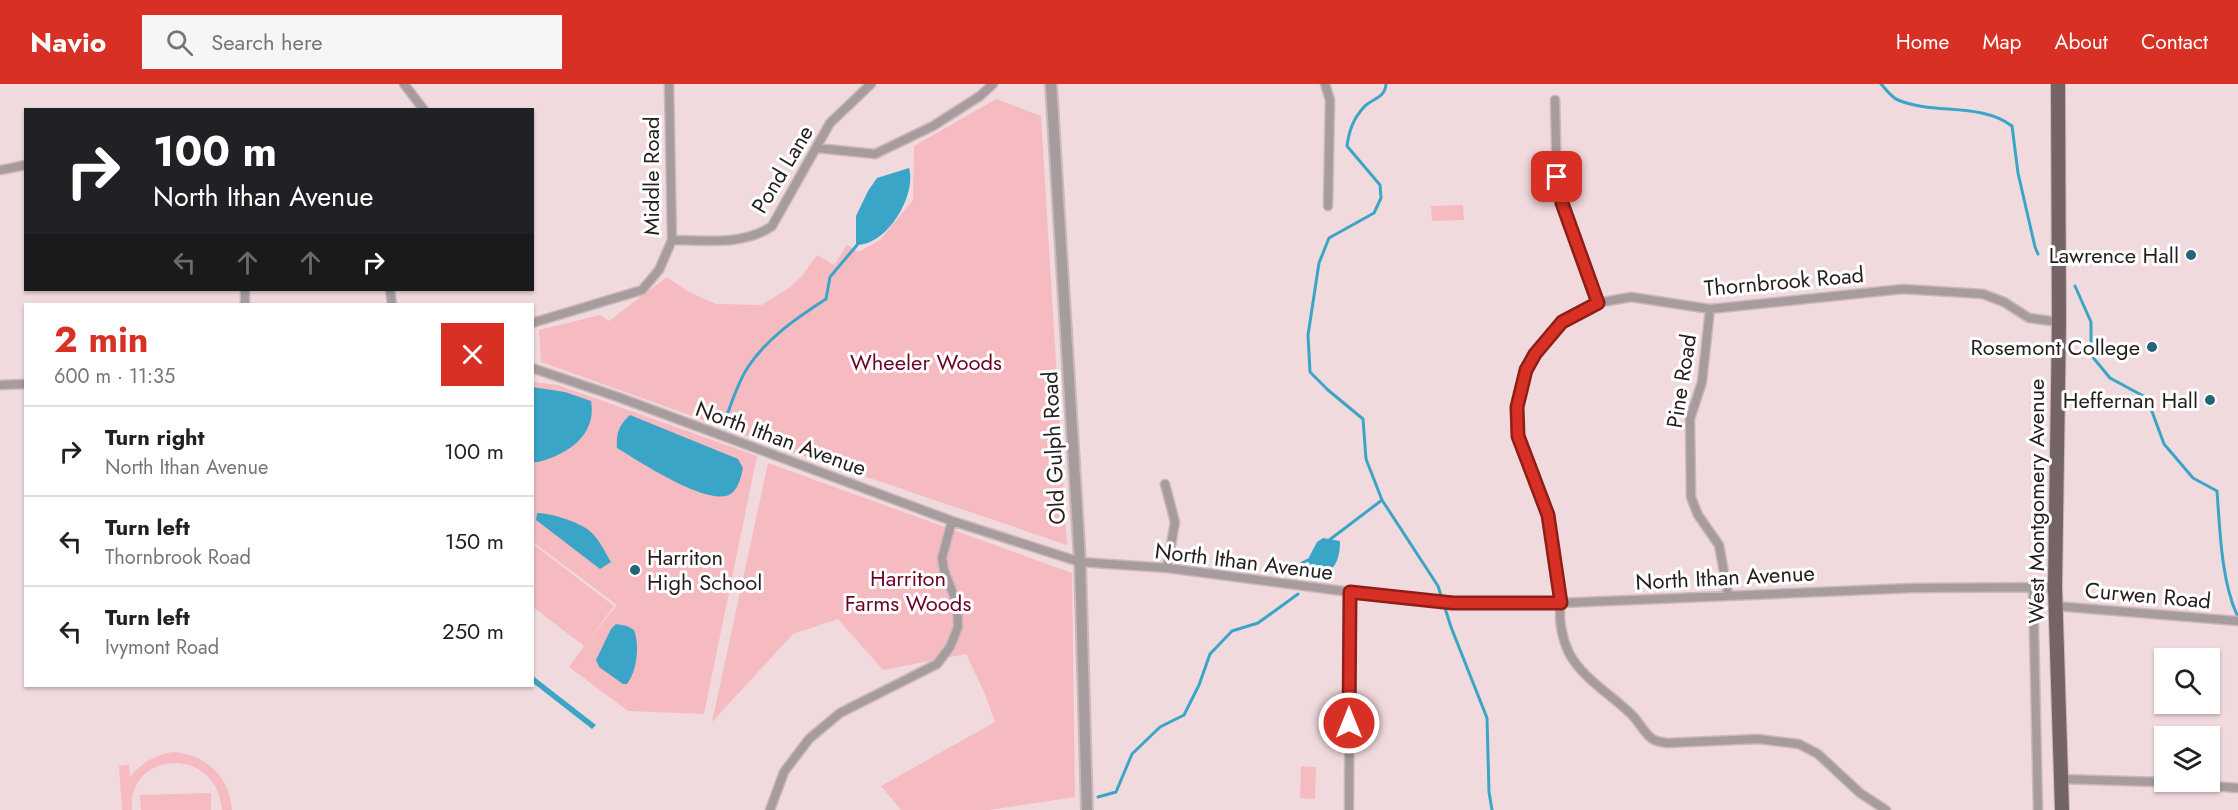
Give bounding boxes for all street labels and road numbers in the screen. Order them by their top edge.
street label: Middle Road [635,116,667,236]
street label: Pond Lane [743,119,821,219]
street label: Thornbrook Road [1703,258,1865,304]
street label: Pine Road [1658,332,1704,430]
street label: Old Gulph Road [1033,371,1073,525]
street label: West Montgomery Avenue [2020,379,2052,623]
street label: North Ithan Avenue [691,392,871,484]
street label: North Ithan Avenue [1153,534,1335,588]
street label: North Ithan Avenue [1635,556,1815,598]
street label: Curwen Road [2084,574,2212,616]

